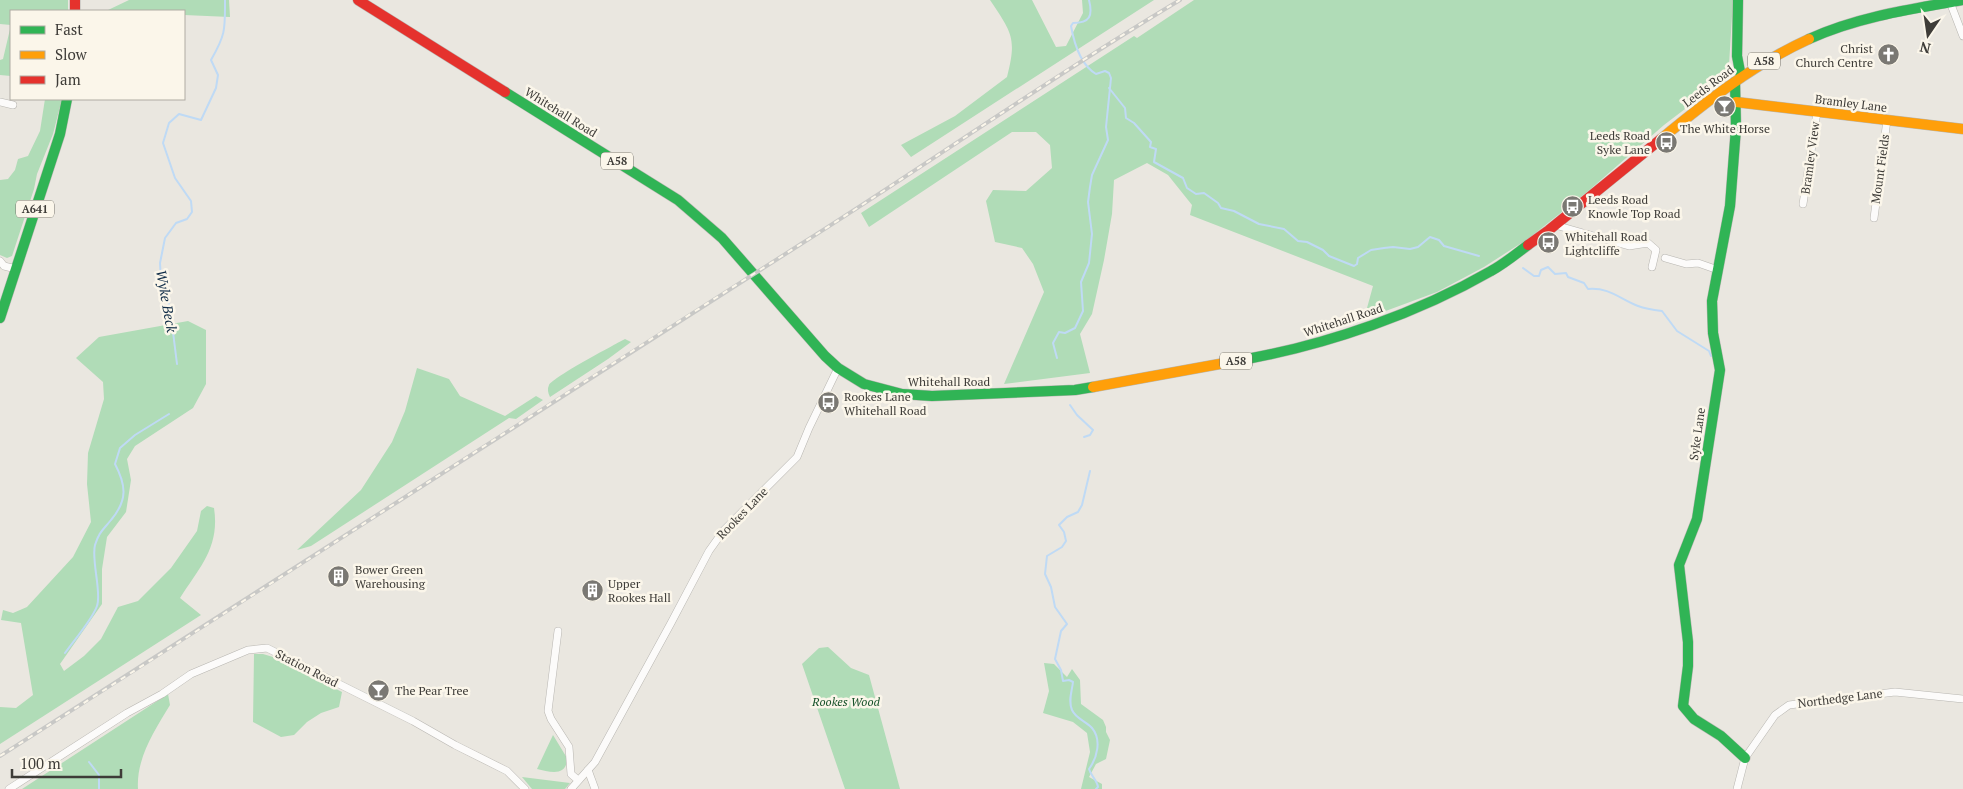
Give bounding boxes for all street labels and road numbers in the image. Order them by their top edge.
road number: A58 [1748,52,1780,70]
street label: Leeds Road [1679,62,1737,110]
street label: Whitehall Road [522,84,600,140]
street label: Bramley Lane [1814,91,1888,115]
street label: Bramley View [1797,121,1823,195]
street label: Mount Fields [1868,133,1892,205]
road number: A58 [601,153,633,170]
road number: A641 [16,200,54,218]
street label: Whitehall Road [1302,300,1385,340]
road number: A58 [1220,352,1252,370]
street label: Whitehall Road [908,374,991,389]
street label: Syke Lane [1686,407,1708,461]
street label: Rookes Lane [713,484,771,542]
street label: Station Road [273,646,341,690]
street label: Northedge Lane [1797,685,1883,711]

